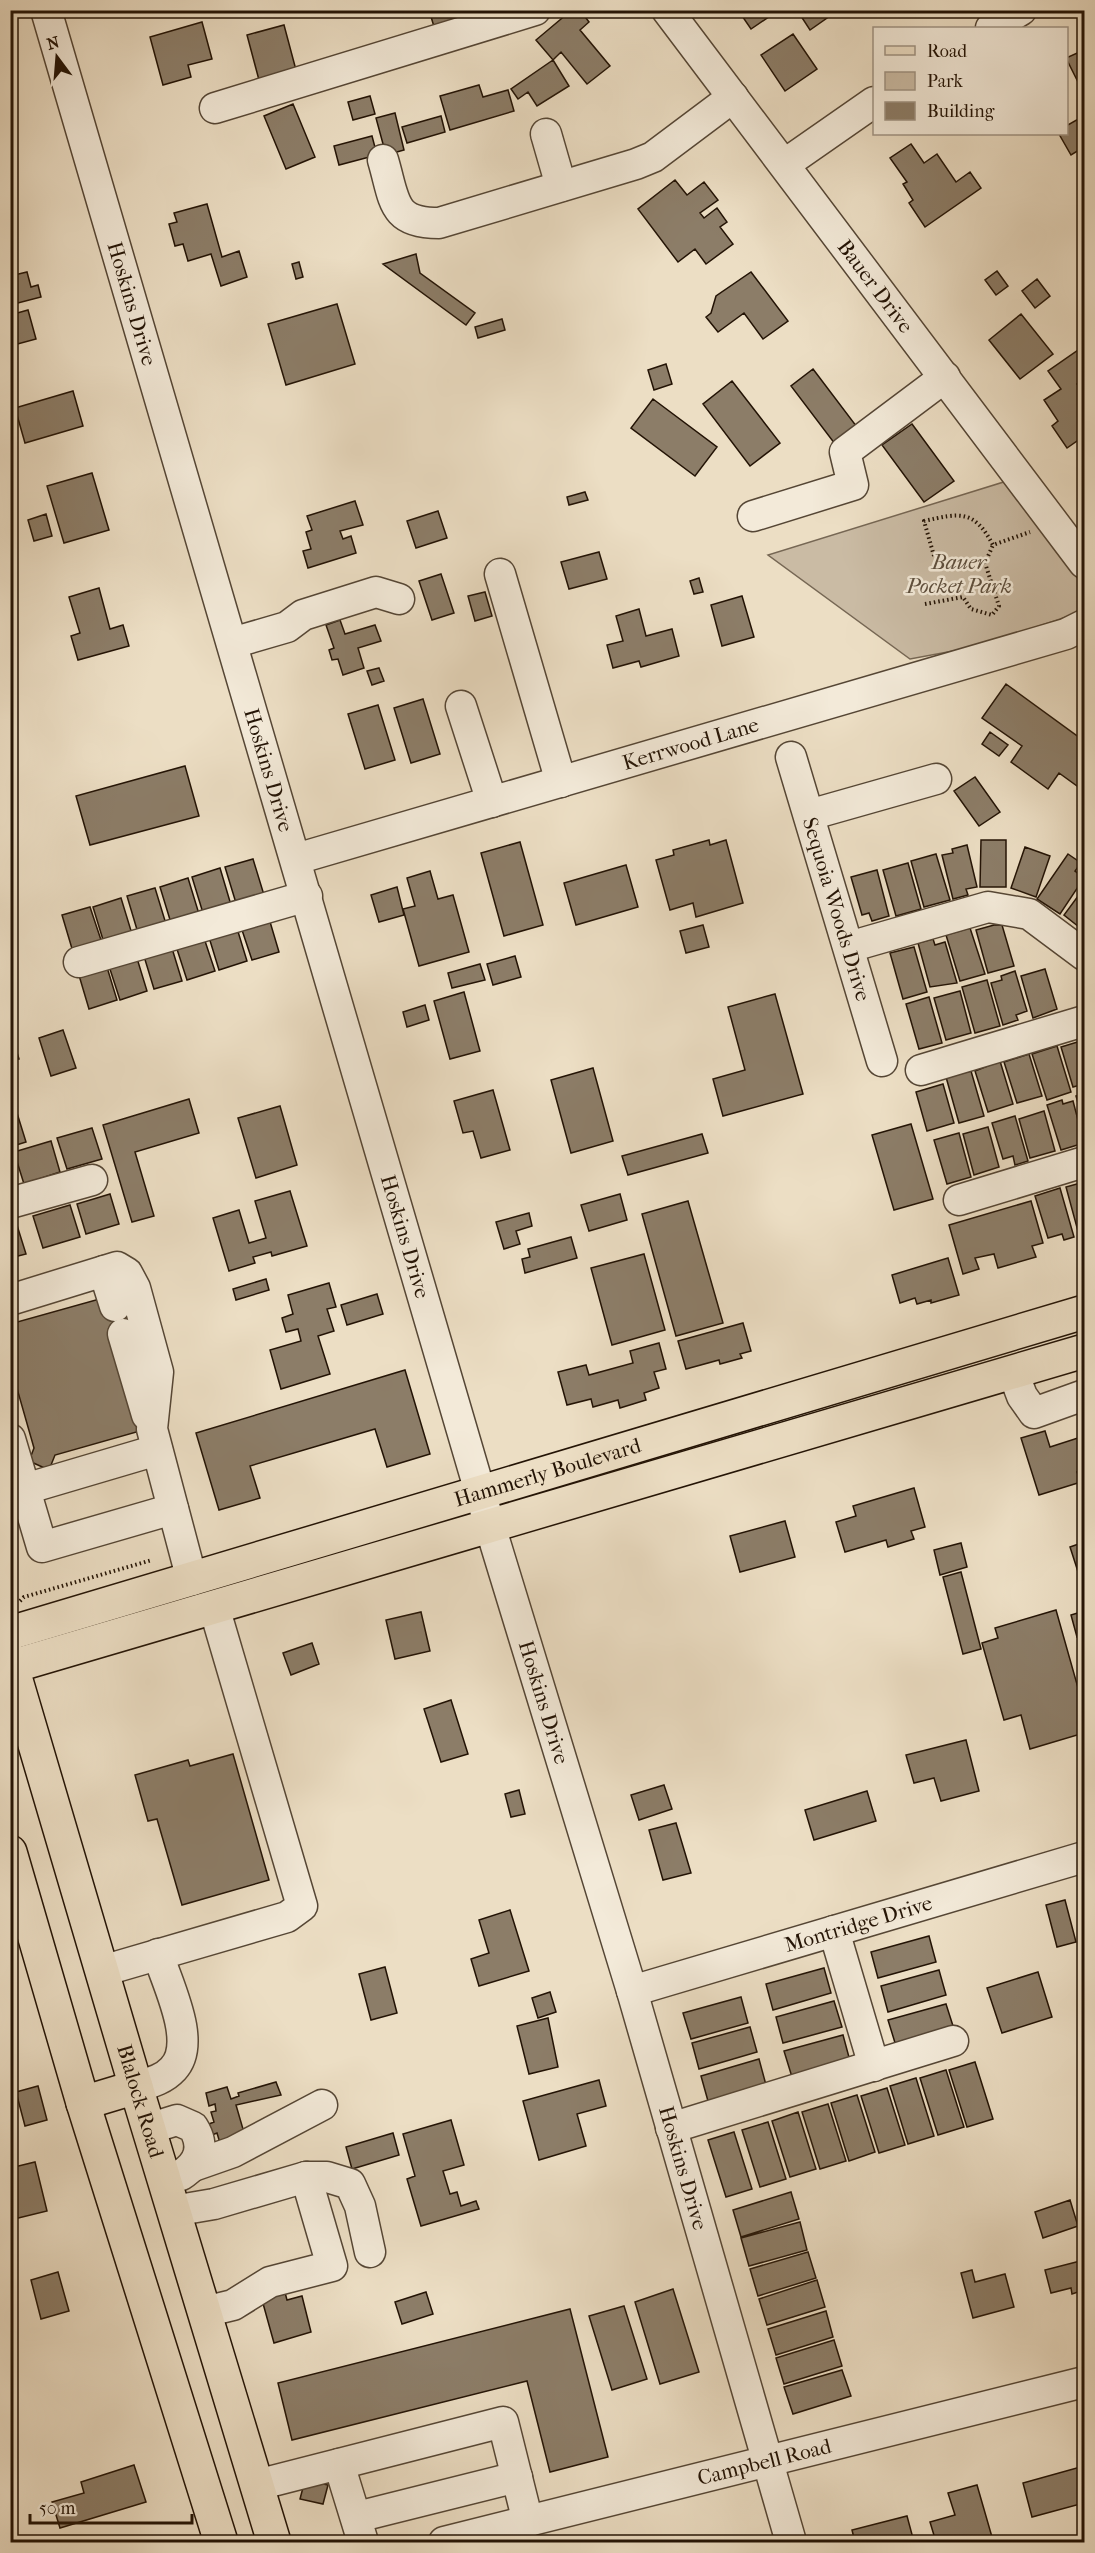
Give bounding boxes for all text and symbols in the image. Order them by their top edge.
north arrow [27,27,87,87]
legend [873,27,1068,135]
text: N [45,32,62,54]
text: Road [927,41,967,62]
text: Park [927,71,964,92]
text: Building [927,101,995,122]
street label: Bauer Drive [833,235,918,338]
street label: Hoskins Drive [103,239,161,368]
park label: Bauer Pocket Park [905,550,1012,598]
street label: Hoskins Drive [239,705,298,835]
street label: Kerrwood Lane [620,712,761,775]
street label: Sequoia Woods Drive [798,815,875,1004]
street label: Hoskins Drive [376,1172,435,1301]
street label: Hammerly Boulevard [451,1433,644,1512]
street label: Hoskins Drive [514,1638,574,1767]
street label: Montridge Drive [782,1891,935,1957]
street label: Blalock Road [112,2042,169,2161]
street label: Hoskins Drive [654,2103,712,2233]
street label: Campbell Road [695,2434,834,2490]
scale bar [30,2487,192,2525]
text: 50 m [39,2498,76,2519]

